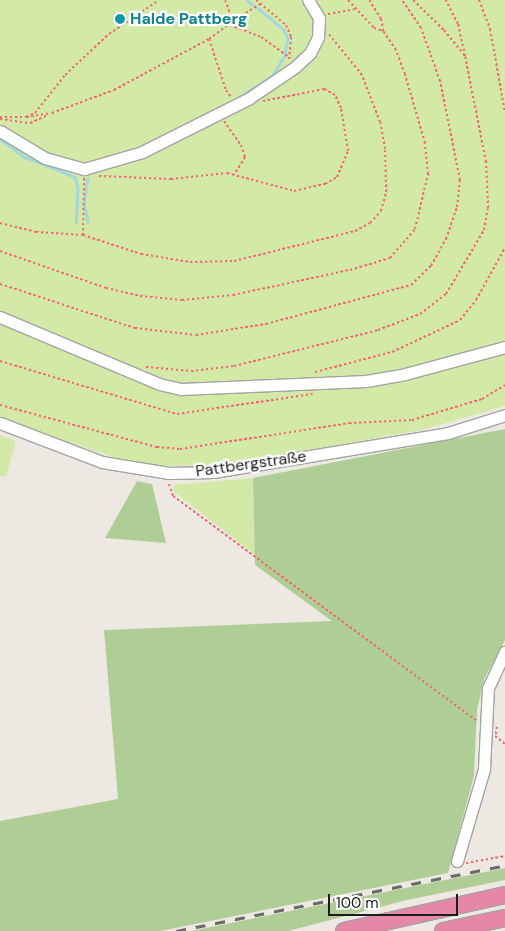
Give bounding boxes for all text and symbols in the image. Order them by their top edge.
place label: Halde Pattberg [130,9,247,29]
marker: Halde Pattberg [114,13,126,25]
street label: Pattbergstraße [194,447,308,481]
scale bar [330,884,460,916]
text: 100 m [336,893,379,913]

